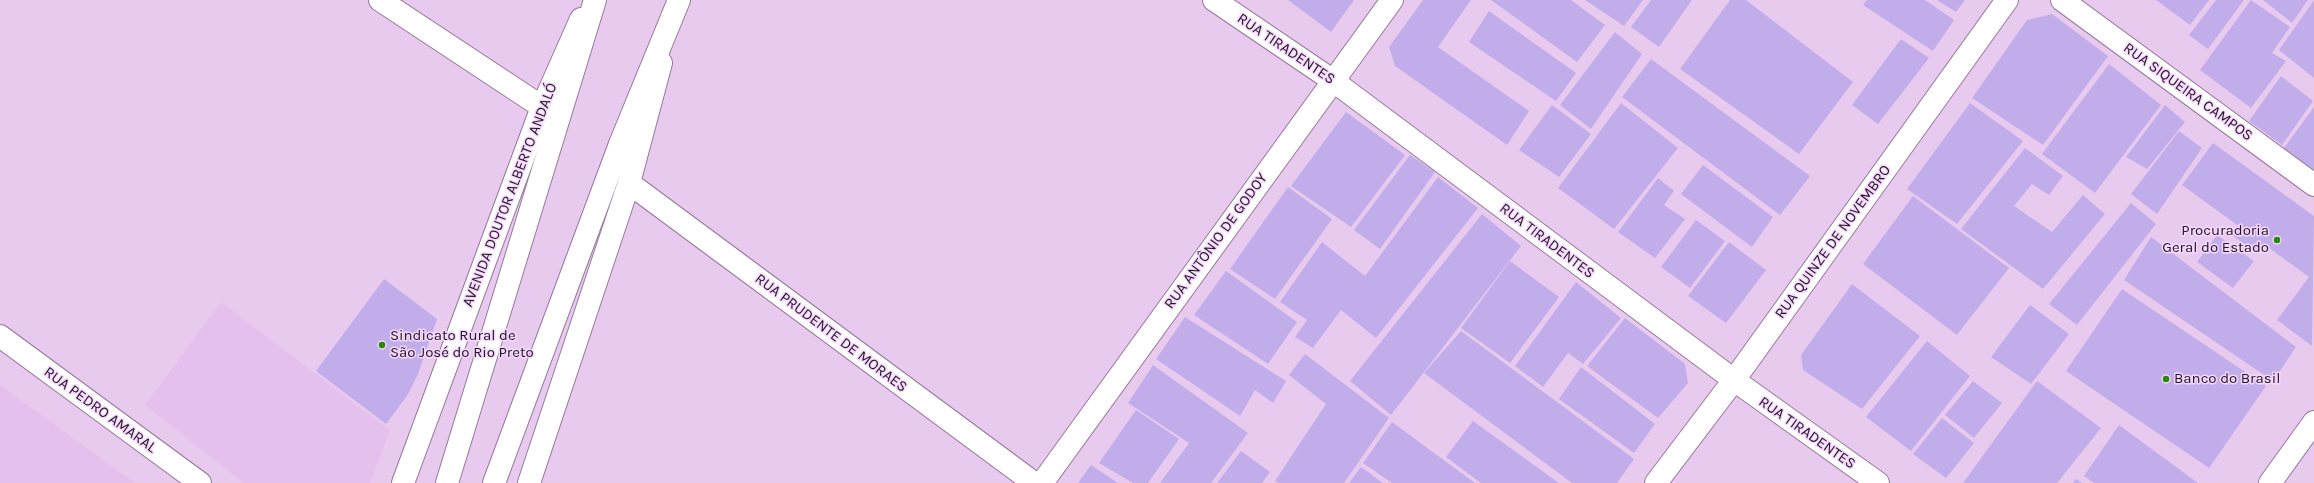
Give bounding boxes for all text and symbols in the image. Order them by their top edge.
street label: RUA TIRADENTES [1234,10,1338,88]
street label: RUA SIQUEIRA CAMPOS [2120,39,2256,145]
street label: AVENIDA DOUTOR ALBERTO ANDALÓ [459,81,561,309]
street label: RUA QUINZE DE NOVEMBRO [1771,162,1895,322]
street label: RUA ANTÔNIO DE GODOY [1161,169,1271,313]
street label: RUA TIRADENTES [1496,199,1598,283]
place label: Procuradoria Geral do Estado [2162,222,2269,257]
marker: Procuradoria Geral do Estado [2272,235,2282,245]
street label: RUA PRUDENTE DE MORAES [751,270,911,396]
place label: Sindicato Rural de São José do Rio Preto [390,327,534,362]
marker: Sindicato Rural de São José do Rio Preto [377,340,387,350]
street label: RUA PEDRO AMARAL [40,363,160,457]
place label: Banco do Brasil [2174,370,2280,388]
marker: Banco do Brasil [2161,374,2171,384]
street label: RUA TIRADENTES [1755,393,1859,473]

